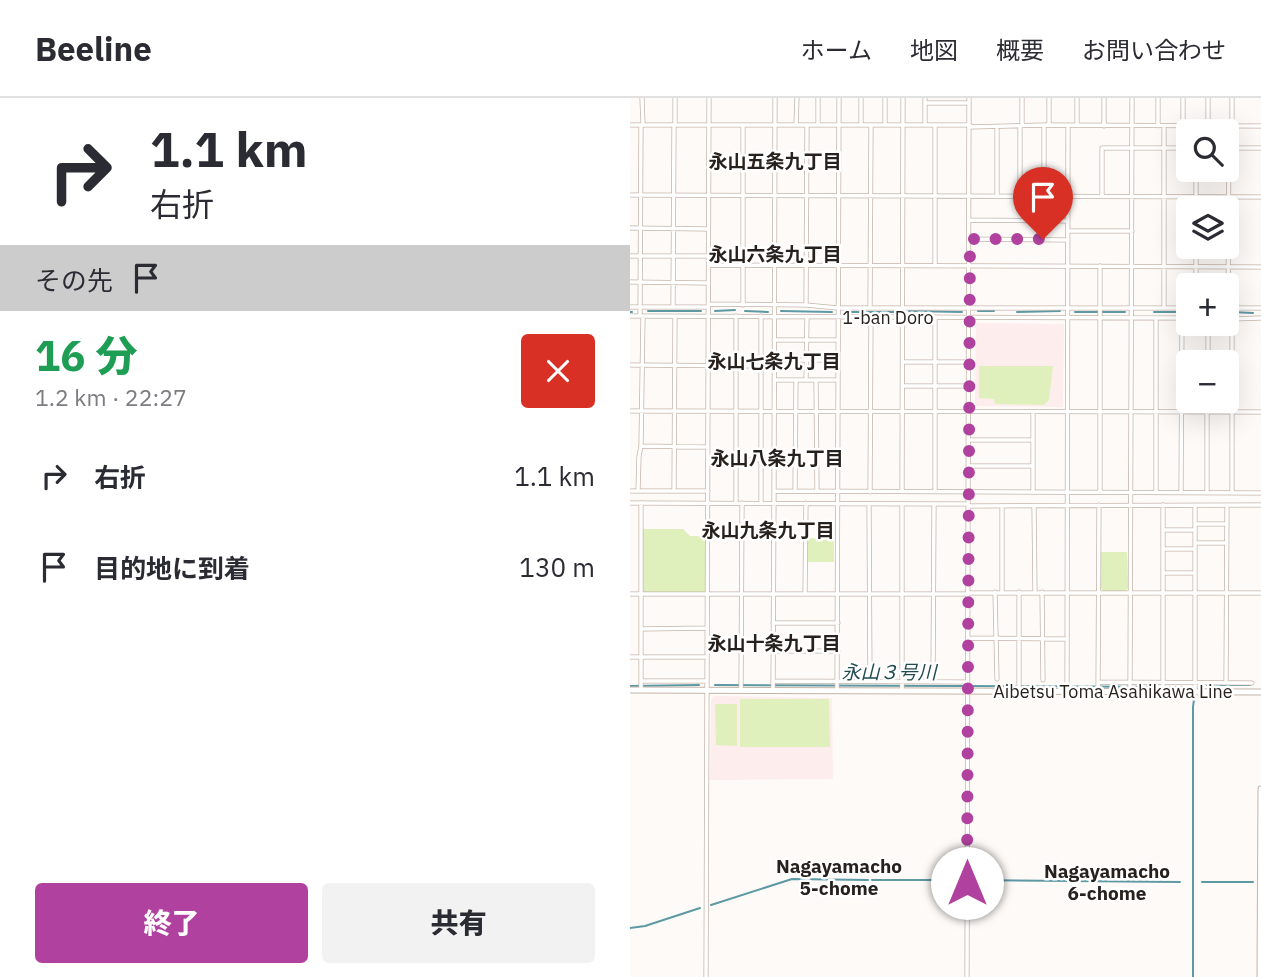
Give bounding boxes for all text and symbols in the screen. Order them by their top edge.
text: Beeline [35,27,152,70]
text: ホーム [801,34,872,66]
text: 地図 [910,34,958,66]
text: 概要 [996,34,1044,66]
text: お問い合わせ [1082,34,1226,66]
text: 1.1 km [150,117,308,180]
map controls [1176,119,1239,413]
button: search [1176,119,1239,182]
icon: right [35,126,126,217]
district label: 永山五条九丁目 [708,149,842,173]
pin [1013,167,1073,239]
icon: arrive [1024,178,1062,216]
text: 右折 [150,183,214,225]
button: layers [1176,196,1239,259]
district label: 永山六条九丁目 [708,242,842,266]
icon: arrive [127,259,165,297]
text: その先 [35,263,113,297]
button: + [1176,273,1239,336]
street label: 1-ban Doro [842,306,934,329]
text: 16 分 [35,328,137,383]
button: close [521,334,595,408]
district label: 永山七条九丁目 [707,349,841,373]
button: − [1176,350,1239,413]
text: 1.2 km · 22:27 [35,382,187,412]
district label: 永山八条九丁目 [710,446,844,470]
icon: right [35,457,73,495]
text: 1.1 km [514,459,595,493]
text: 右折 [94,460,146,494]
district label: 永山九条九丁目 [701,518,835,542]
icon: arrive [35,548,73,586]
text: 130 m [519,550,595,584]
text: 目的地に到着 [94,551,250,585]
district label: 永山十条九丁目 [707,631,841,655]
water label: 永山３号川 [841,660,938,684]
street label: Aibetsu Toma Asahikawa Line [993,680,1233,703]
position arrow [930,846,1004,920]
district label: Nagayamacho 5-chome [776,854,902,900]
district label: Nagayamacho 6-chome [1044,859,1170,905]
button: 終了 [35,883,308,963]
button: 共有 [322,883,595,963]

